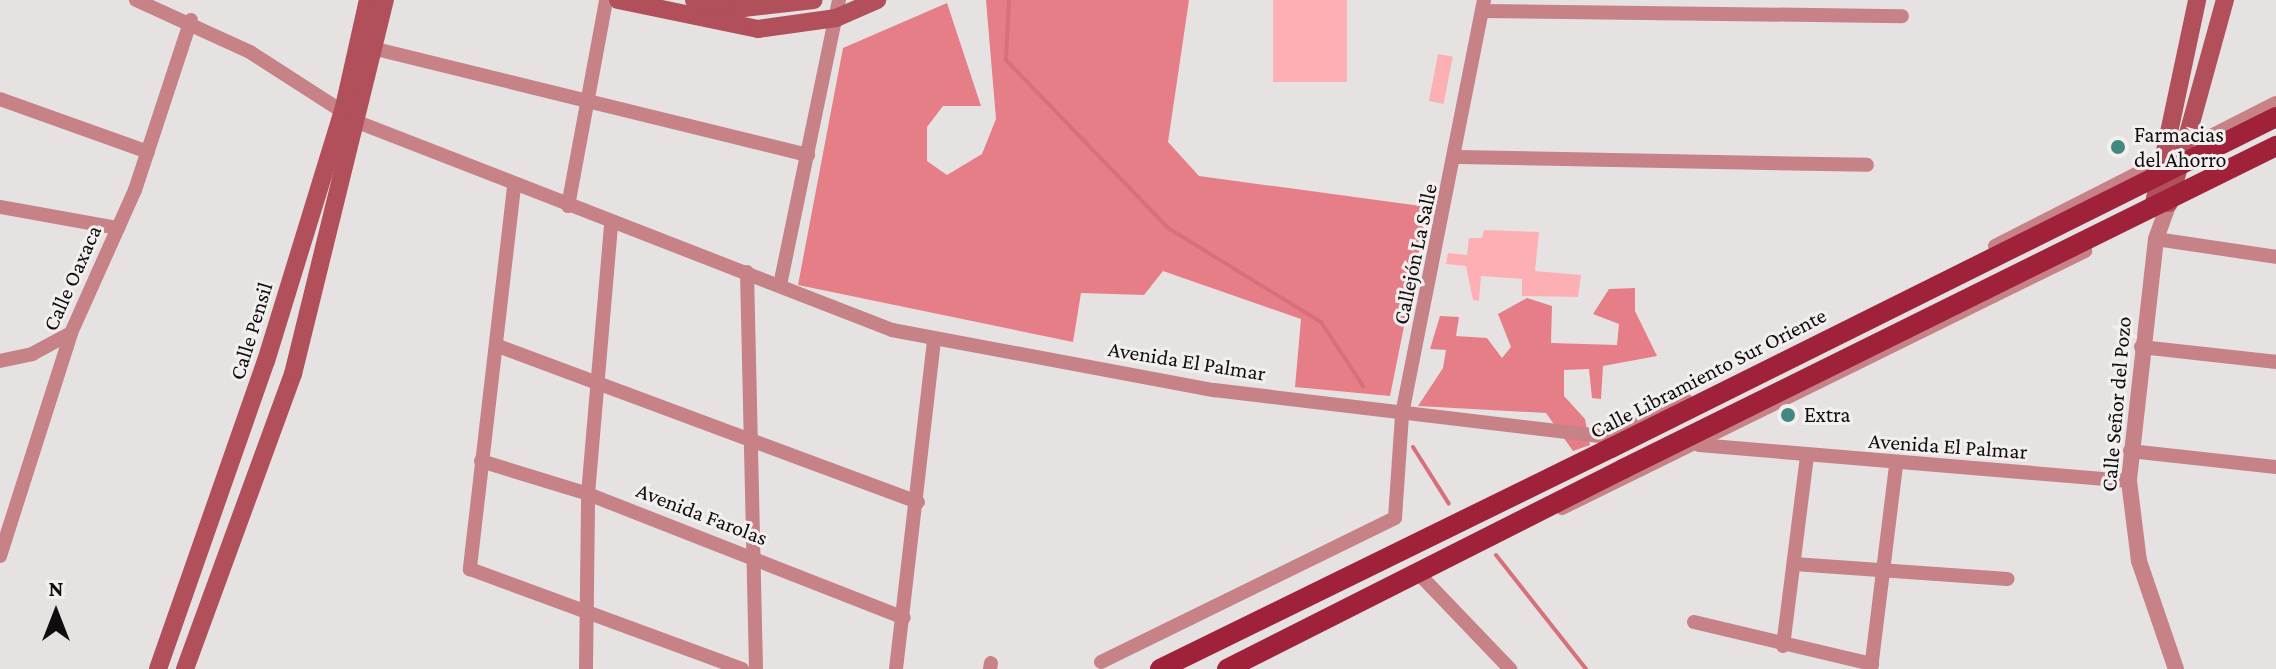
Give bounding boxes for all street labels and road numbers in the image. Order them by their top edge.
street label: Callejón La Salle [1387,181,1443,327]
street label: Calle Oaxaca [37,221,107,335]
street label: Calle Pensil [224,279,278,383]
street label: Calle Libramiento Sur Oriente [1585,302,1831,444]
street label: Calle Señor del Pozo [2095,315,2137,493]
street label: Avenida El Palmar [1106,336,1268,386]
street label: Avenida El Palmar [1868,427,2028,465]
street label: Avenida Farolas [633,477,771,551]

